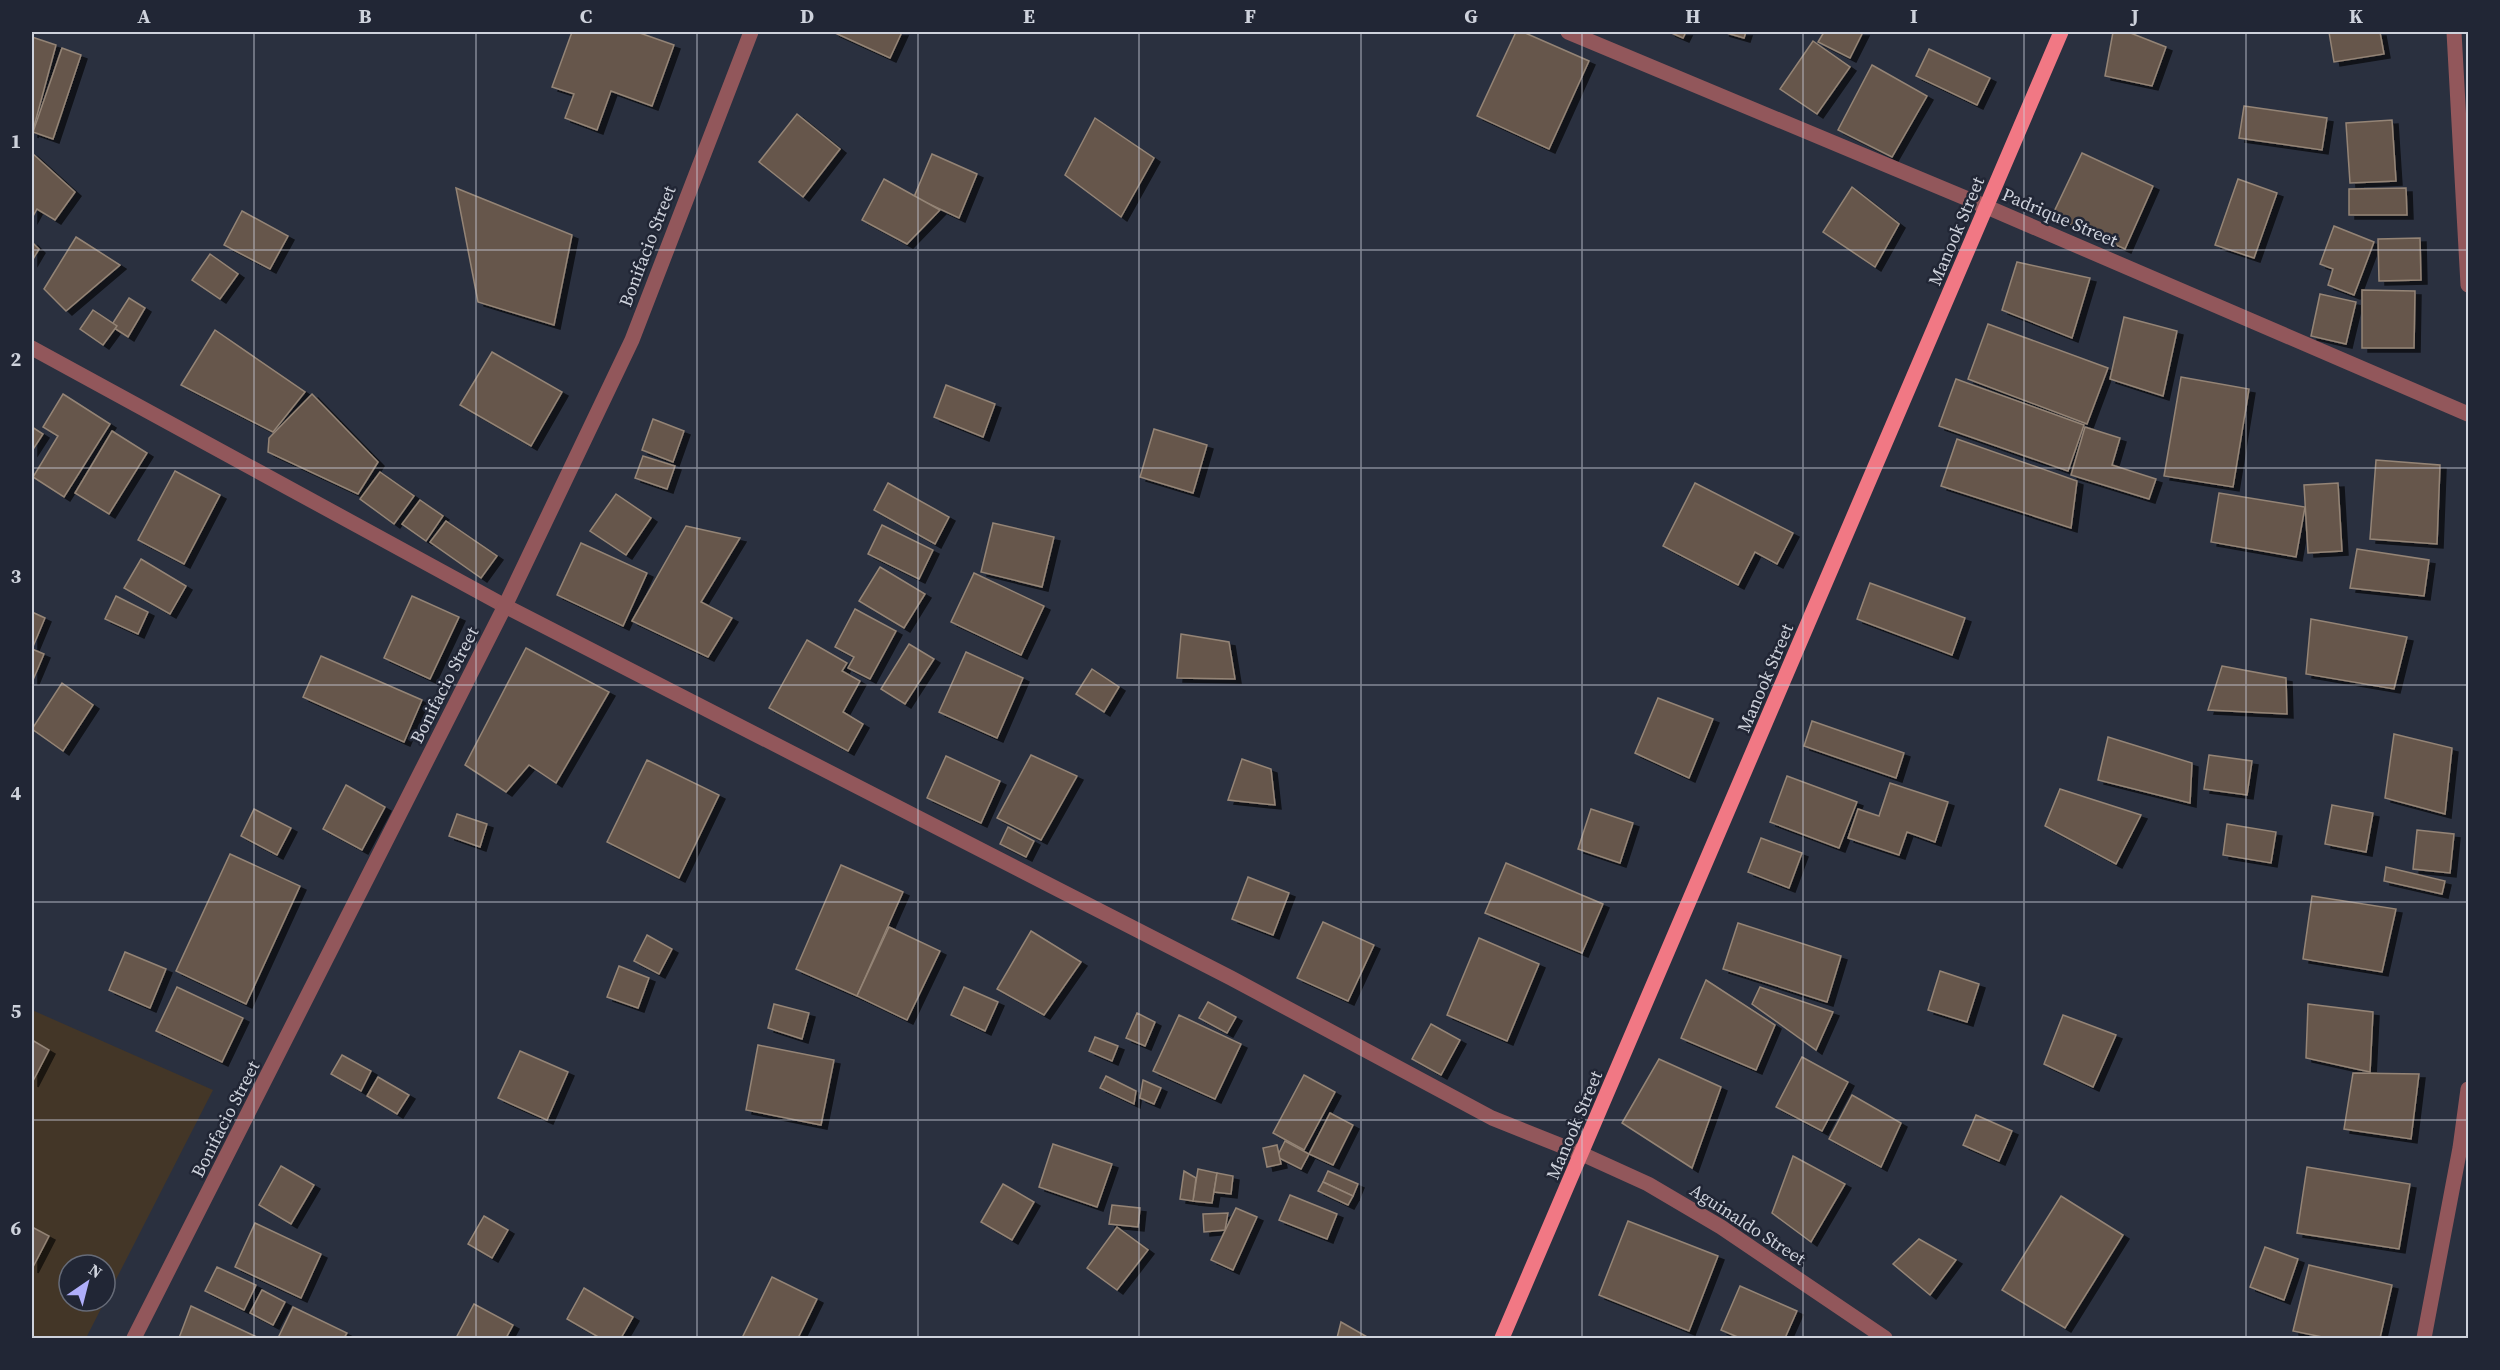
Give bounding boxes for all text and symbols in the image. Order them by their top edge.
text: A [137,2,151,30]
text: B [358,2,372,30]
text: C [580,2,592,30]
text: D [800,2,814,30]
text: E [1023,2,1035,30]
text: F [1244,2,1256,30]
text: G [1464,2,1478,30]
text: H [1685,2,1701,30]
text: I [1910,2,1918,30]
text: J [2129,2,2139,30]
text: K [2349,2,2363,30]
text: 1 [11,127,21,155]
street label: Manook Street [1922,173,1990,289]
street label: Padrique Street [1998,181,2122,253]
street label: Bonifacio Street [612,182,682,310]
text: 2 [11,345,22,373]
text: 3 [11,562,22,590]
street label: Manook Street [1731,620,1799,736]
street label: Bonifacio Street [404,622,484,748]
text: 4 [11,779,22,807]
text: 5 [11,997,22,1025]
street label: Bonifacio Street [185,1056,265,1182]
street label: Manook Street [1540,1067,1608,1183]
street label: Aguinaldo Street [1685,1177,1811,1271]
text: 6 [11,1214,22,1242]
north arrow [57,1253,117,1313]
text: N [85,1258,107,1283]

